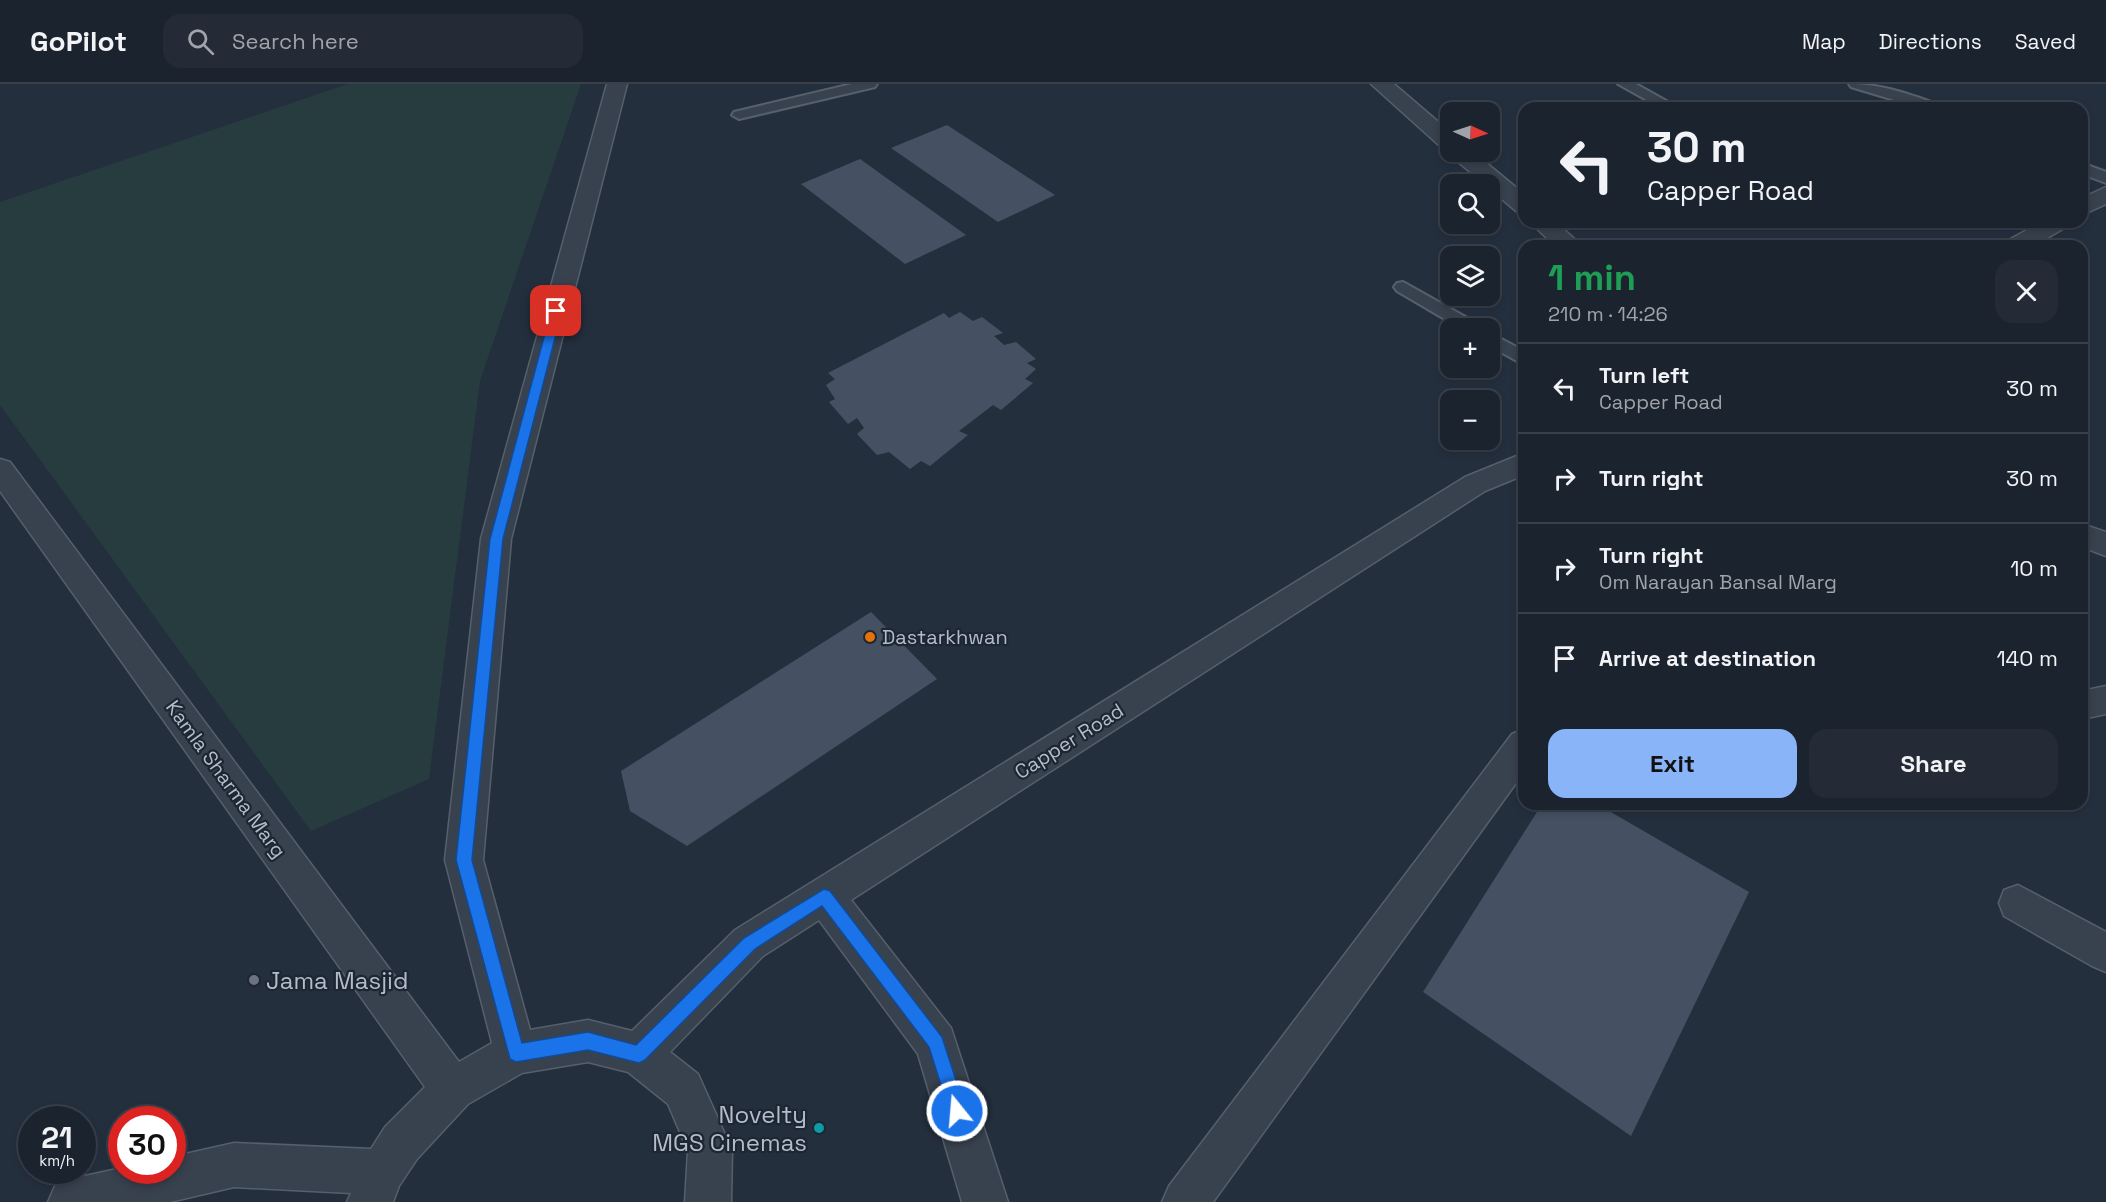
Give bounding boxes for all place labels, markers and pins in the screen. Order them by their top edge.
pin [530,285,581,336]
place label: Dastarkhwan [882,624,1008,650]
marker: Dastarkhwan [863,630,877,644]
place label: Jama Masjid [266,965,408,996]
marker: Jama Masjid [247,973,261,987]
place label: Novelty MGS Cinemas [652,1099,807,1158]
marker: Novelty MGS Cinemas [812,1121,826,1135]

